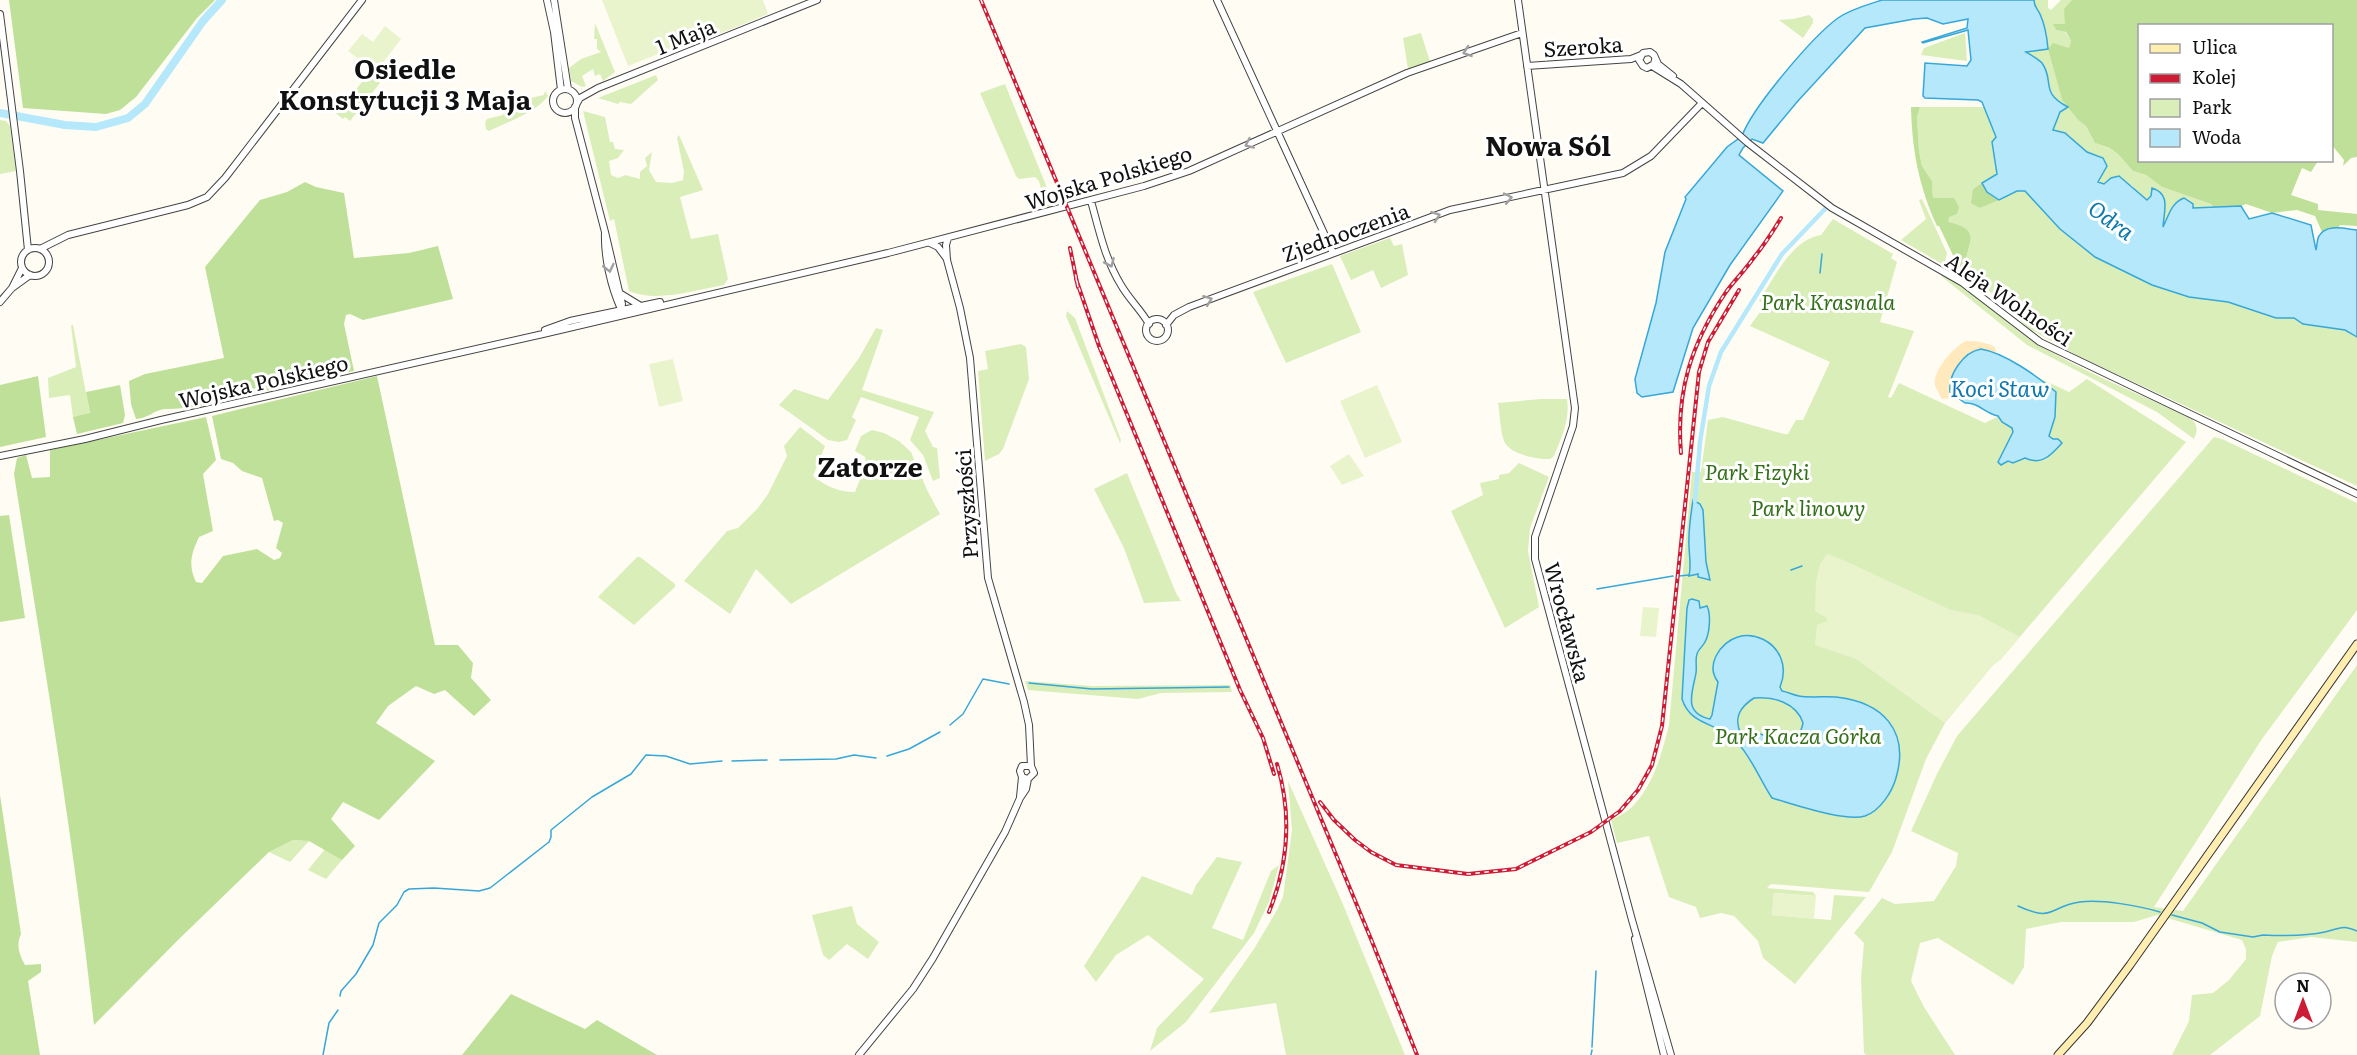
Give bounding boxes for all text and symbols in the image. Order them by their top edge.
street label: 1 Maja [651,9,720,61]
legend [2138,24,2333,162]
street label: Szeroka [1542,27,1624,63]
text: Ulica [2192,33,2238,60]
one-way arrow [1462,45,1473,58]
district label: Osiedle Konstytucji 3 Maja [279,47,532,118]
text: Kolej [2192,63,2236,90]
text: Park [2192,93,2233,120]
text: Woda [2192,123,2242,150]
district label: Nowa Sól [1485,124,1611,164]
street label: Wojska Polskiego [1021,136,1195,216]
one-way arrow [1244,137,1255,149]
water label: Odra [2082,191,2142,247]
one-way arrow [1502,192,1512,205]
street label: Zjednoczenia [1277,193,1414,268]
one-way arrow [1430,210,1440,223]
street label: Aleja Wolności [1940,244,2080,352]
one-way arrow [1103,257,1115,268]
one-way arrow [602,262,615,272]
park label: Park Krasnala [1761,285,1895,316]
one-way arrow [1202,294,1213,307]
street label: Wojska Polskiego [175,345,351,415]
water label: Koci Staw [1950,371,2050,404]
district label: Zatorze [817,445,923,485]
street label: Przyszłości [946,448,984,560]
park label: Park Fizyki [1705,455,1810,486]
park label: Park linowy [1751,491,1865,522]
street label: Wrocławska [1538,558,1600,686]
park label: Park Kacza Górka [1714,719,1882,750]
north arrow [2273,971,2333,1031]
text: N [2296,973,2310,997]

